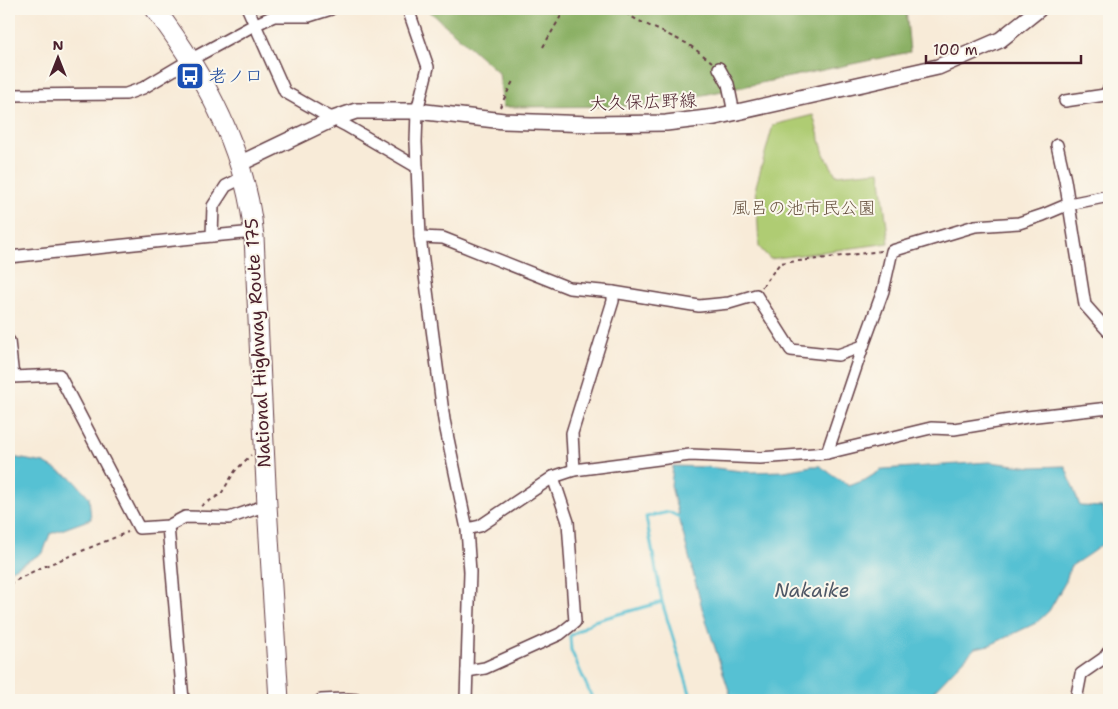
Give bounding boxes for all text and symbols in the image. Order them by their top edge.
north arrow [32,32,82,82]
scale bar [926,32,1080,64]
text: N [52,36,64,54]
text: 100 m [933,40,978,60]
bus stop icon: 老ノ口 [175,61,205,91]
place label: 老ノ口 [209,64,263,88]
street label: 大久保広野線 [589,88,697,116]
park label: 風呂の池市民公園 [732,196,876,220]
street label: National Highway Route 175 [239,218,277,468]
water label: Nakaike [775,578,849,603]

